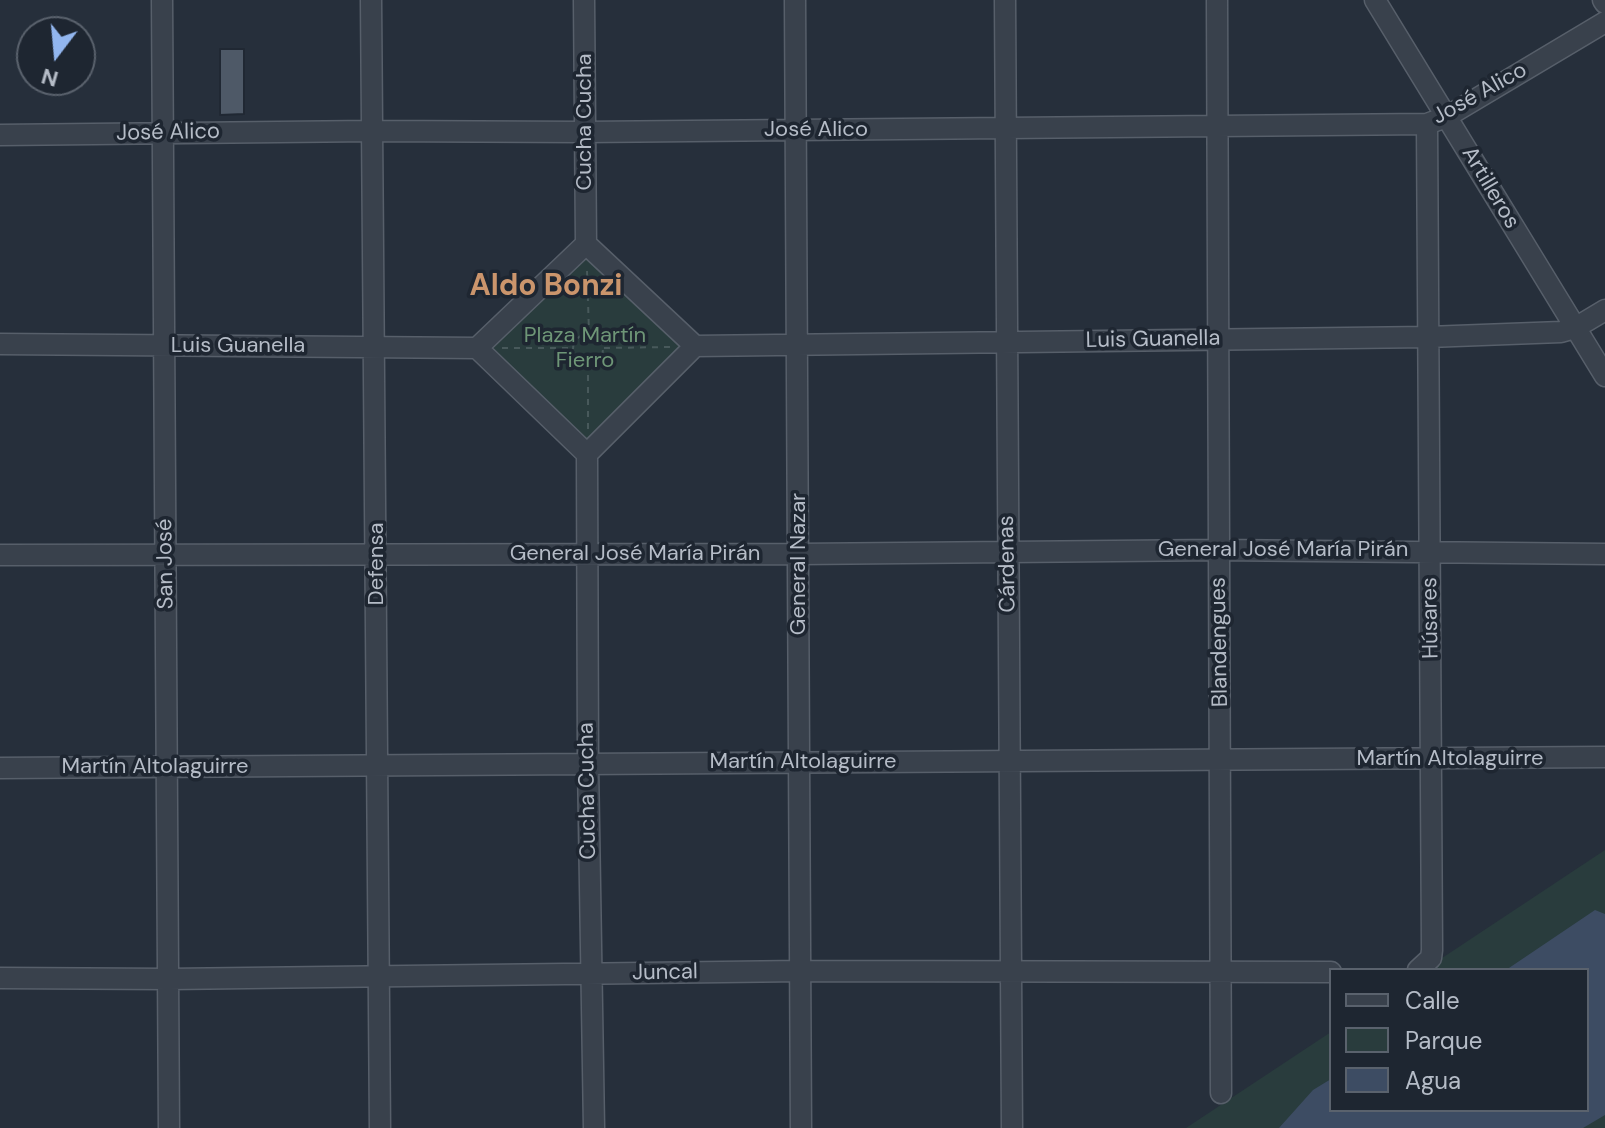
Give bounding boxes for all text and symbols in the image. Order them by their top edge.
north arrow [16,16,96,96]
street label: Cucha Cucha [572,53,598,191]
street label: José Alico [1428,57,1532,131]
text: N [38,61,62,94]
street label: José Alico [764,117,868,143]
street label: José Alico [116,119,220,147]
street label: Artilleros [1455,142,1525,234]
district label: Aldo Bonzi [469,269,623,305]
park label: Plaza Martín Fierro [524,323,646,374]
street label: Luis Guanella [1086,326,1220,354]
street label: Luis Guanella [171,333,305,359]
street label: General Nazar [786,493,812,635]
street label: Cárdenas [994,515,1022,613]
street label: San José [152,518,180,610]
street label: Defensa [364,523,390,605]
street label: General José María Pirán [1158,537,1408,563]
street label: General José María Pirán [510,541,760,567]
street label: Blandengues [1206,577,1234,707]
street label: Húsares [1417,577,1445,659]
street label: Cucha Cucha [574,722,602,860]
street label: Martín Altolaguirre [1357,746,1543,772]
street label: Martín Altolaguirre [710,749,896,775]
street label: Martín Altolaguirre [62,754,248,780]
street label: Juncal [632,959,698,987]
legend [1329,968,1589,1112]
text: Calle [1405,985,1460,1016]
text: Parque [1405,1025,1482,1056]
text: Agua [1405,1065,1461,1096]

